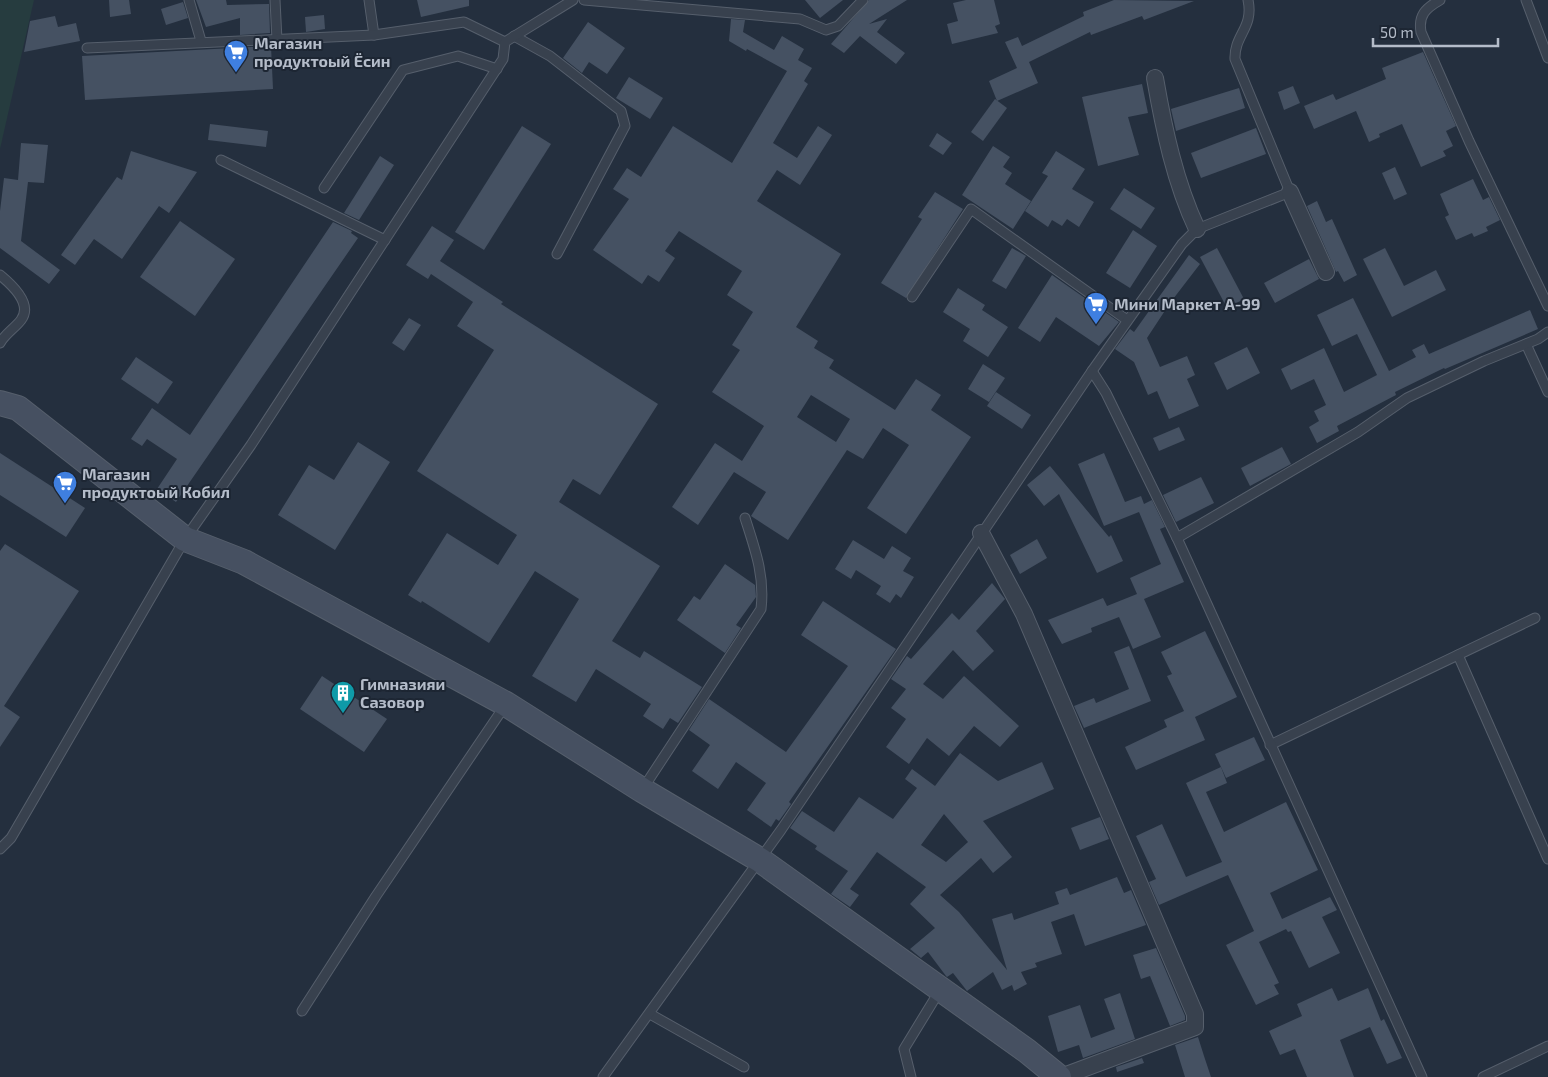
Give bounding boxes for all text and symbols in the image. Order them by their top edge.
scale bar [1373,15,1498,47]
text: 50 m [1380,23,1414,41]
place label: Магазин продуктоый Ёсин [254,33,391,70]
supermarket icon: Магазин продуктоый Ёсин [223,39,249,73]
supermarket icon: Мини Маркет А-99 [1083,291,1109,325]
place label: Мини Маркет А-99 [1114,294,1260,313]
place label: Магазин продуктоый Кобил [82,464,230,501]
supermarket icon: Магазин продуктоый Кобил [52,470,78,504]
place label: Гимназияи Сазовор [360,674,445,711]
building icon: Гимназияи Сазовор [330,680,356,714]

